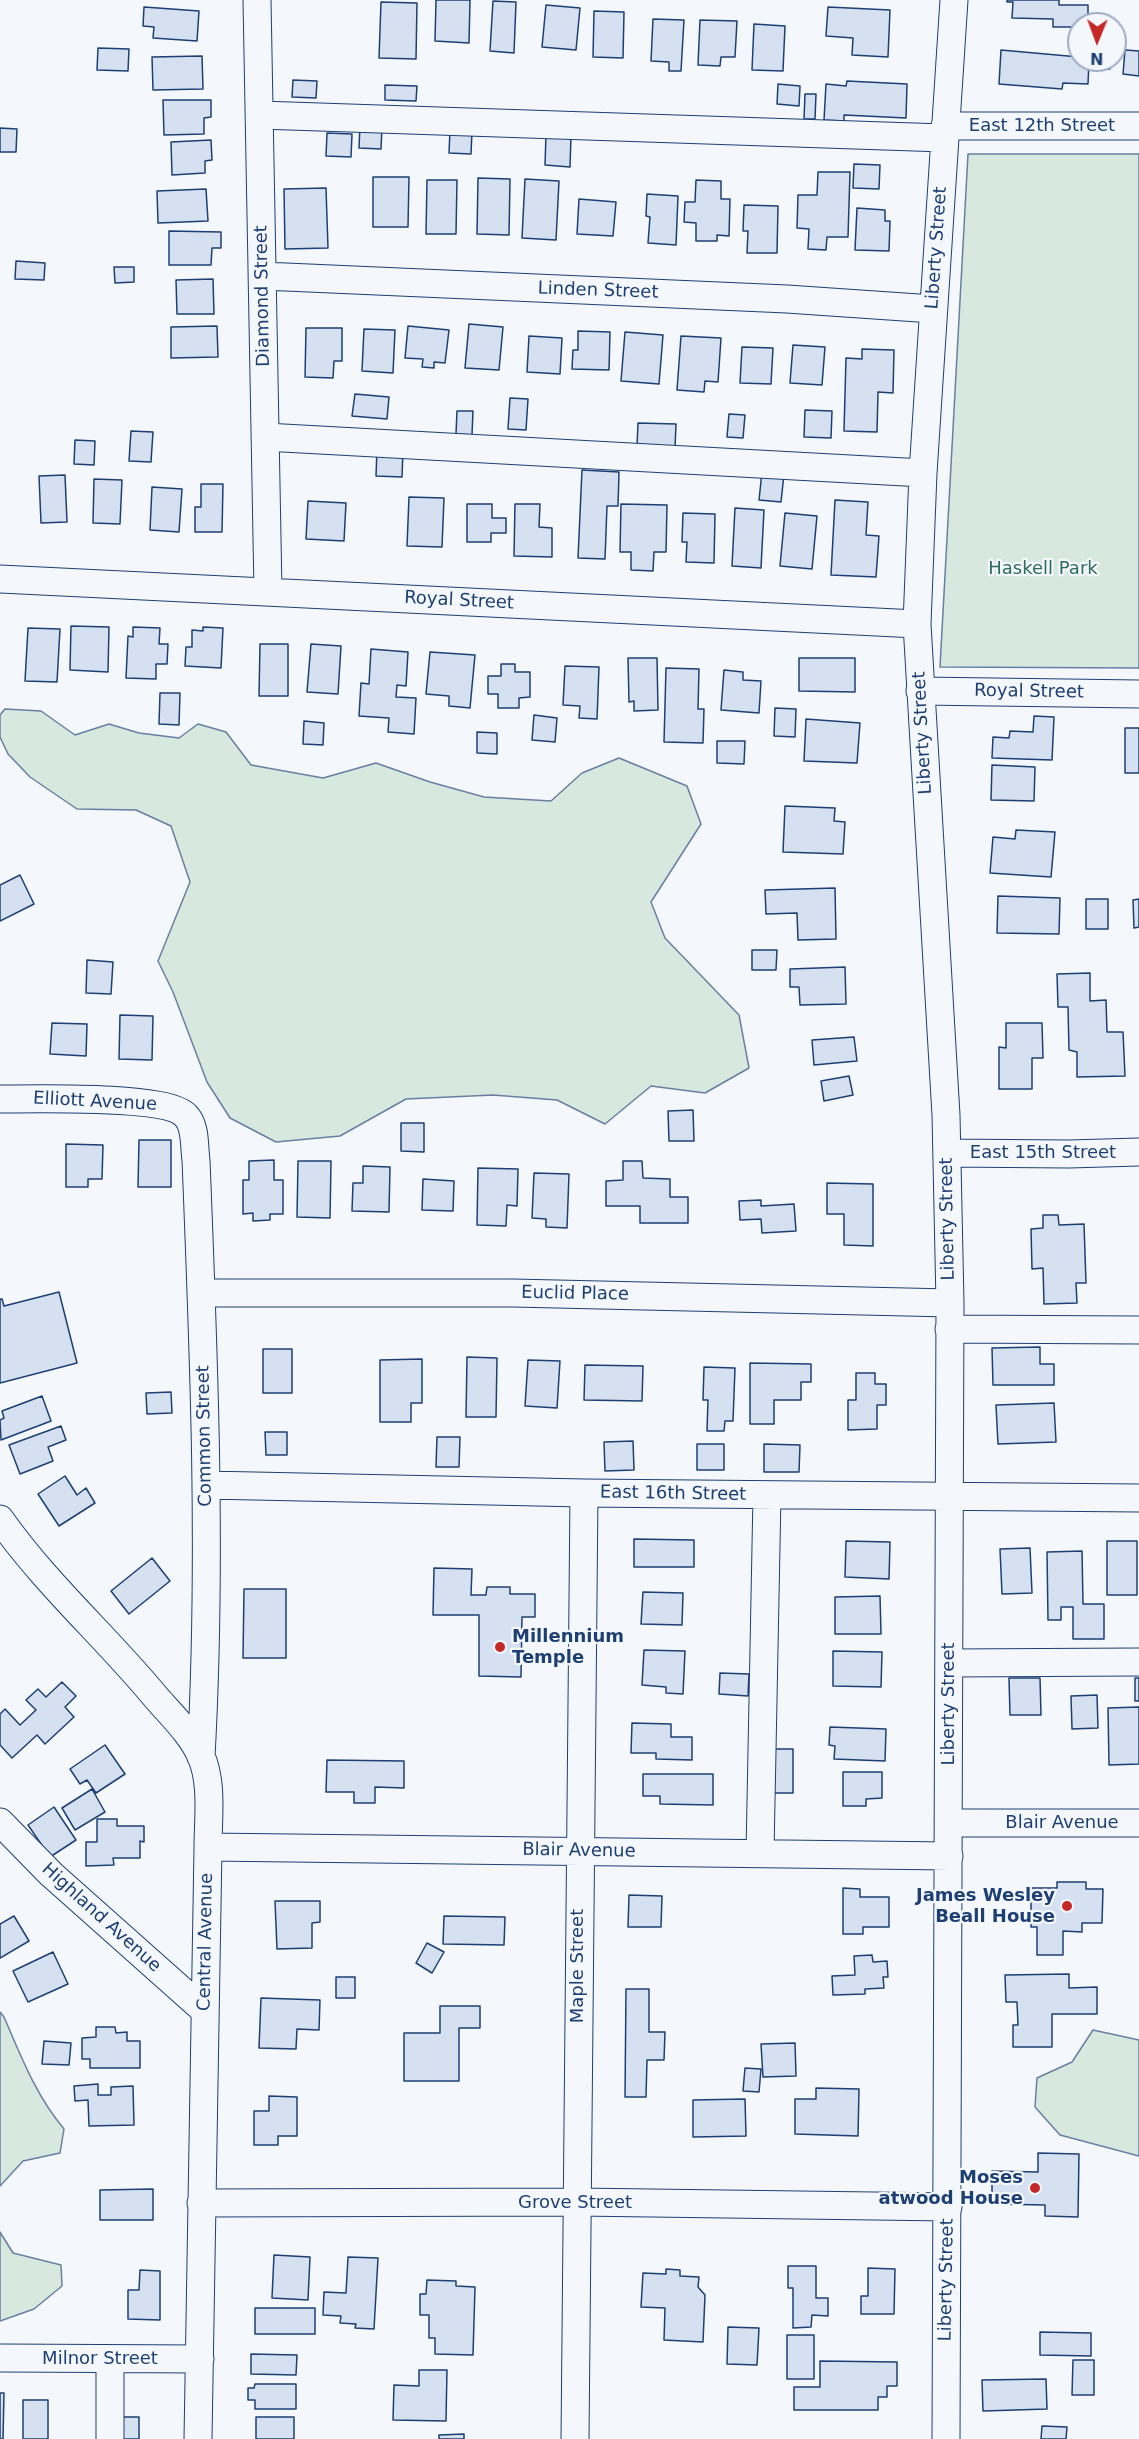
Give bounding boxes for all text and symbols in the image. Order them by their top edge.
north arrow [1067,12,1127,72]
text: N [1090,49,1104,68]
street label: East 12th Street [969,115,1115,137]
street label: Liberty Street [922,186,952,310]
street label: Diamond Street [251,225,275,367]
street label: Linden Street [537,278,659,304]
park label: Haskell Park [988,558,1098,580]
street label: Royal Street [404,587,514,615]
street label: Liberty Street [909,671,937,795]
street label: Royal Street [974,680,1084,704]
street label: Elliott Avenue [32,1088,158,1116]
street label: East 15th Street [970,1142,1116,1164]
street label: Liberty Street [936,1157,960,1281]
street label: Euclid Place [521,1282,629,1306]
street label: Common Street [193,1365,217,1507]
street label: East 16th Street [600,1482,746,1506]
place label: Millennium Temple [512,1626,624,1668]
marker: Millennium Temple [493,1640,507,1654]
street label: Liberty Street [938,1642,960,1766]
street label: Blair Avenue [1005,1812,1119,1834]
street label: Blair Avenue [522,1839,636,1863]
street label: Highland Avenue [37,1859,165,1977]
street label: Central Avenue [194,1873,218,2011]
place label: James Wesley Beall House [916,1885,1055,1928]
marker: James Wesley Beall House [1060,1899,1074,1913]
street label: Maple Street [567,1909,589,2023]
place label: Moses atwood House [879,2167,1023,2210]
marker: Moses atwood House [1028,2181,1042,2195]
street label: Grove Street [518,2192,632,2214]
street label: Liberty Street [935,2218,959,2342]
street label: Milnor Street [42,2348,158,2370]

